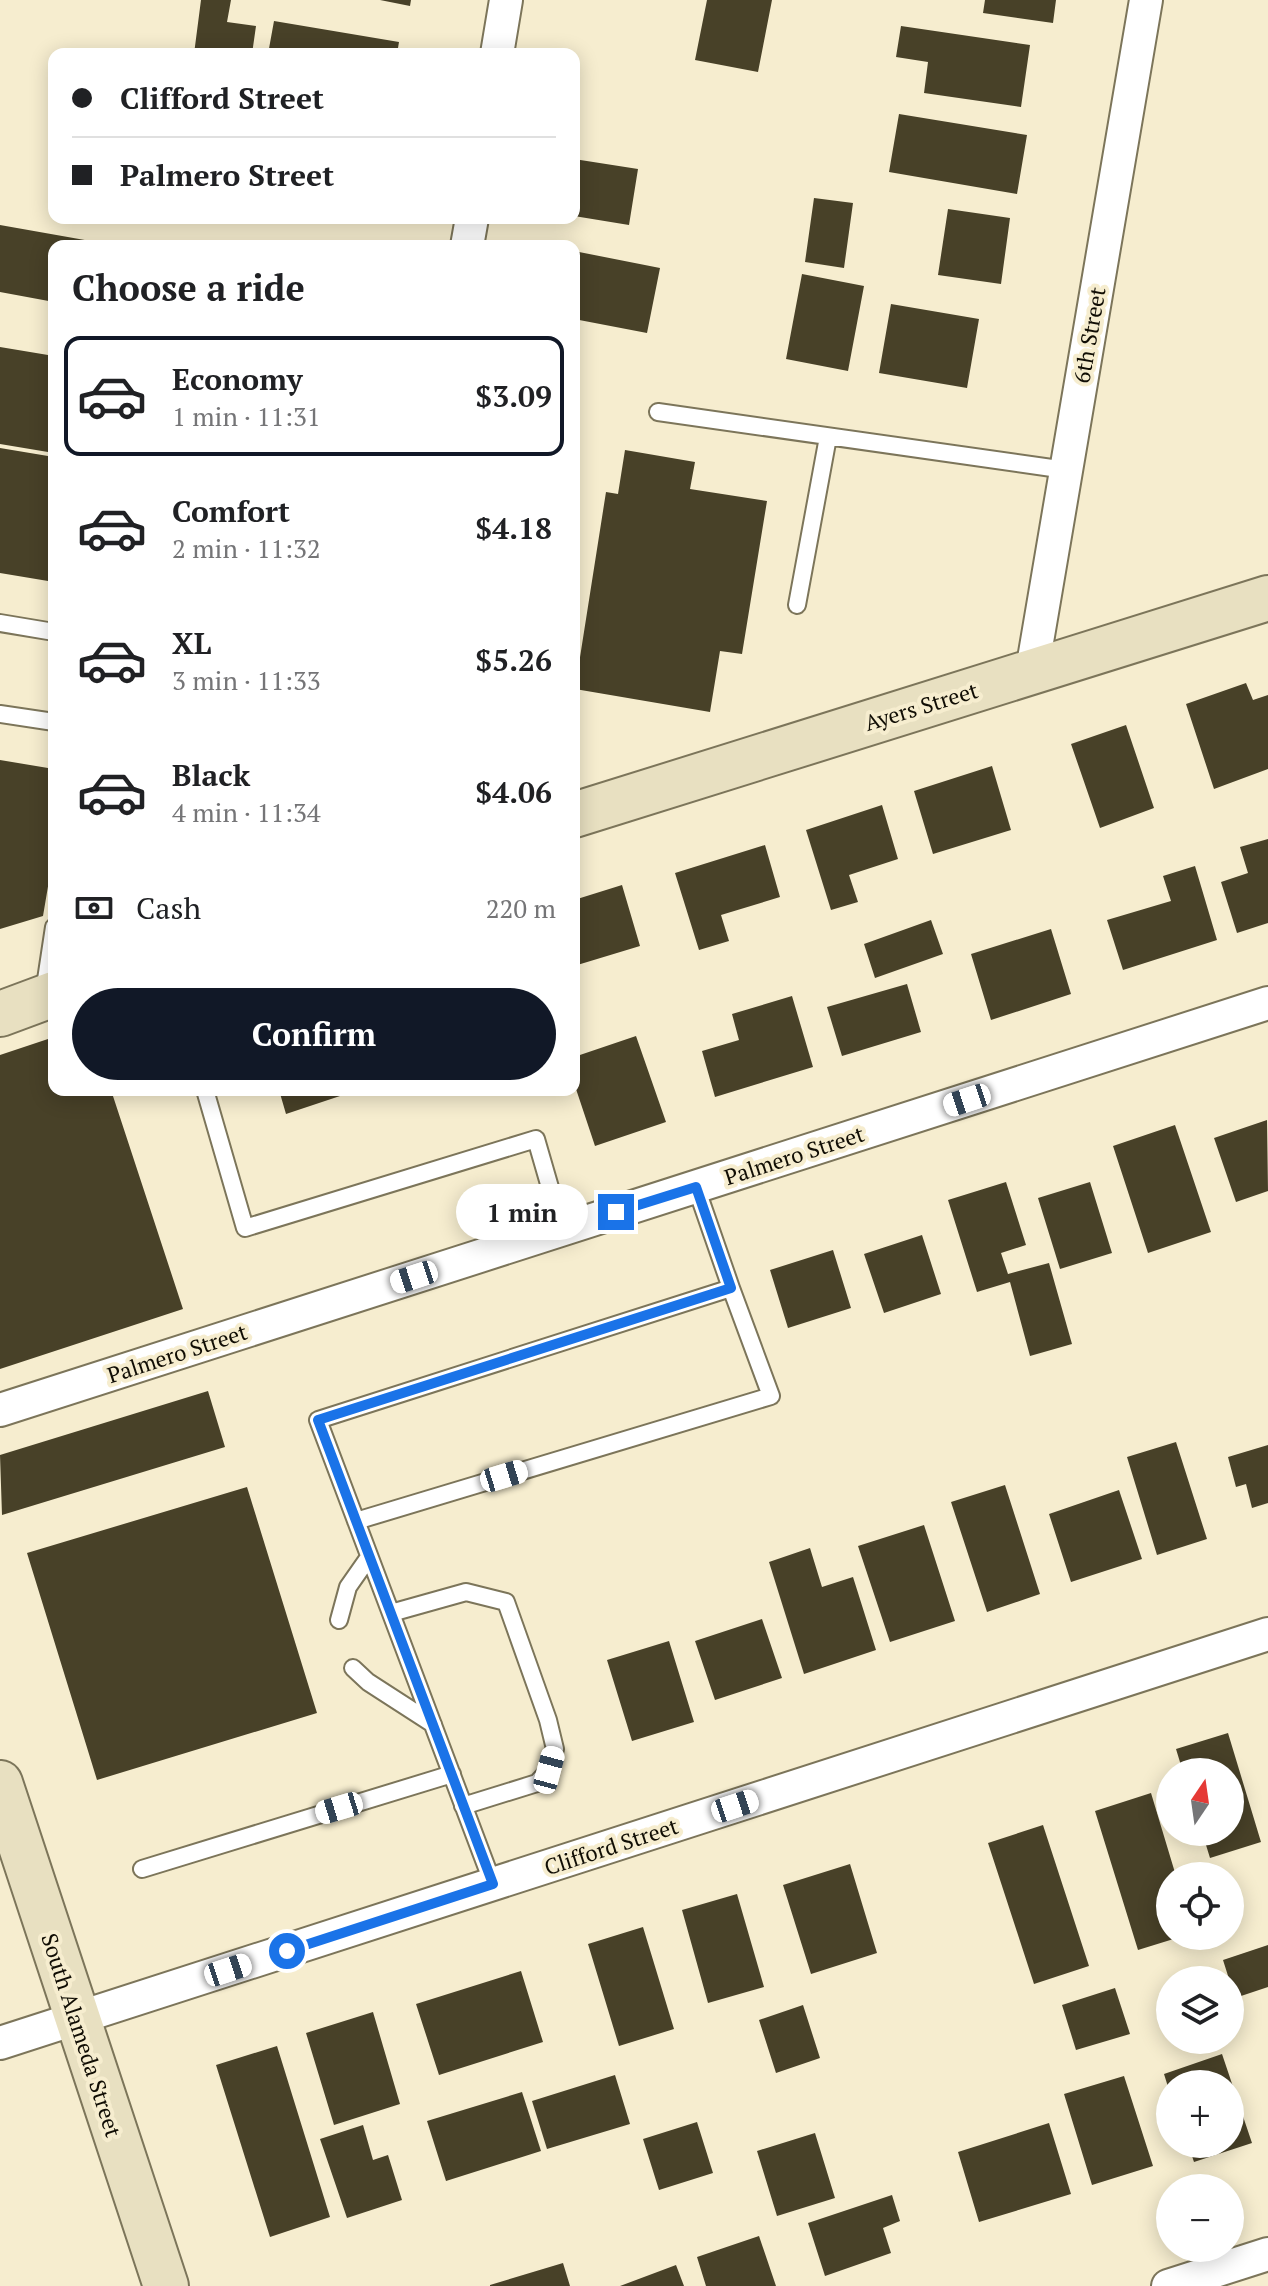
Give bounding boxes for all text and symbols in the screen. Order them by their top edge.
text: Clifford Street [120,78,324,118]
text: Palmero Street [120,155,334,195]
text: Choose a ride [72,264,305,311]
street label: 6th Street [1066,285,1112,385]
text: Economy [172,359,303,399]
icon: car [76,360,148,432]
text: $3.09 [475,376,552,416]
text: 1 min · 11:31 [172,399,321,433]
text: Comfort [172,491,290,531]
icon: car [76,492,148,564]
text: $4.18 [475,508,552,548]
text: 2 min · 11:32 [172,531,321,565]
text: XL [172,623,211,663]
icon: car [76,624,148,696]
text: $5.26 [475,640,552,680]
text: 3 min · 11:33 [172,663,321,697]
street label: Ayers Street [861,675,981,737]
text: Black [172,755,250,795]
icon: car [76,756,148,828]
text: $4.06 [475,772,552,812]
text: 4 min · 11:34 [172,795,321,829]
icon: cash [72,886,116,930]
text: Cash [136,888,201,928]
text: 220 m [486,891,556,925]
button: Confirm [72,988,556,1080]
car [940,1081,994,1119]
street label: Palmero Street [720,1119,868,1191]
callout: 1 min [456,1184,588,1240]
route end [598,1194,634,1230]
text: 1 min [486,1195,558,1229]
car [387,1258,441,1296]
street label: Palmero Street [103,1317,251,1389]
car [478,1458,530,1494]
car [531,1744,567,1796]
north arrow [1156,1758,1244,1846]
map controls [1156,1758,1244,2262]
car [708,1787,762,1825]
car [313,1790,365,1826]
street label: Clifford Street [540,1811,682,1881]
button: locate [1156,1862,1244,1950]
street label: South Alameda Street [35,1929,129,2141]
route start [269,1933,305,1969]
car [201,1951,255,1989]
button: layers [1156,1966,1244,2054]
button: + [1156,2070,1244,2158]
button: − [1156,2174,1244,2262]

